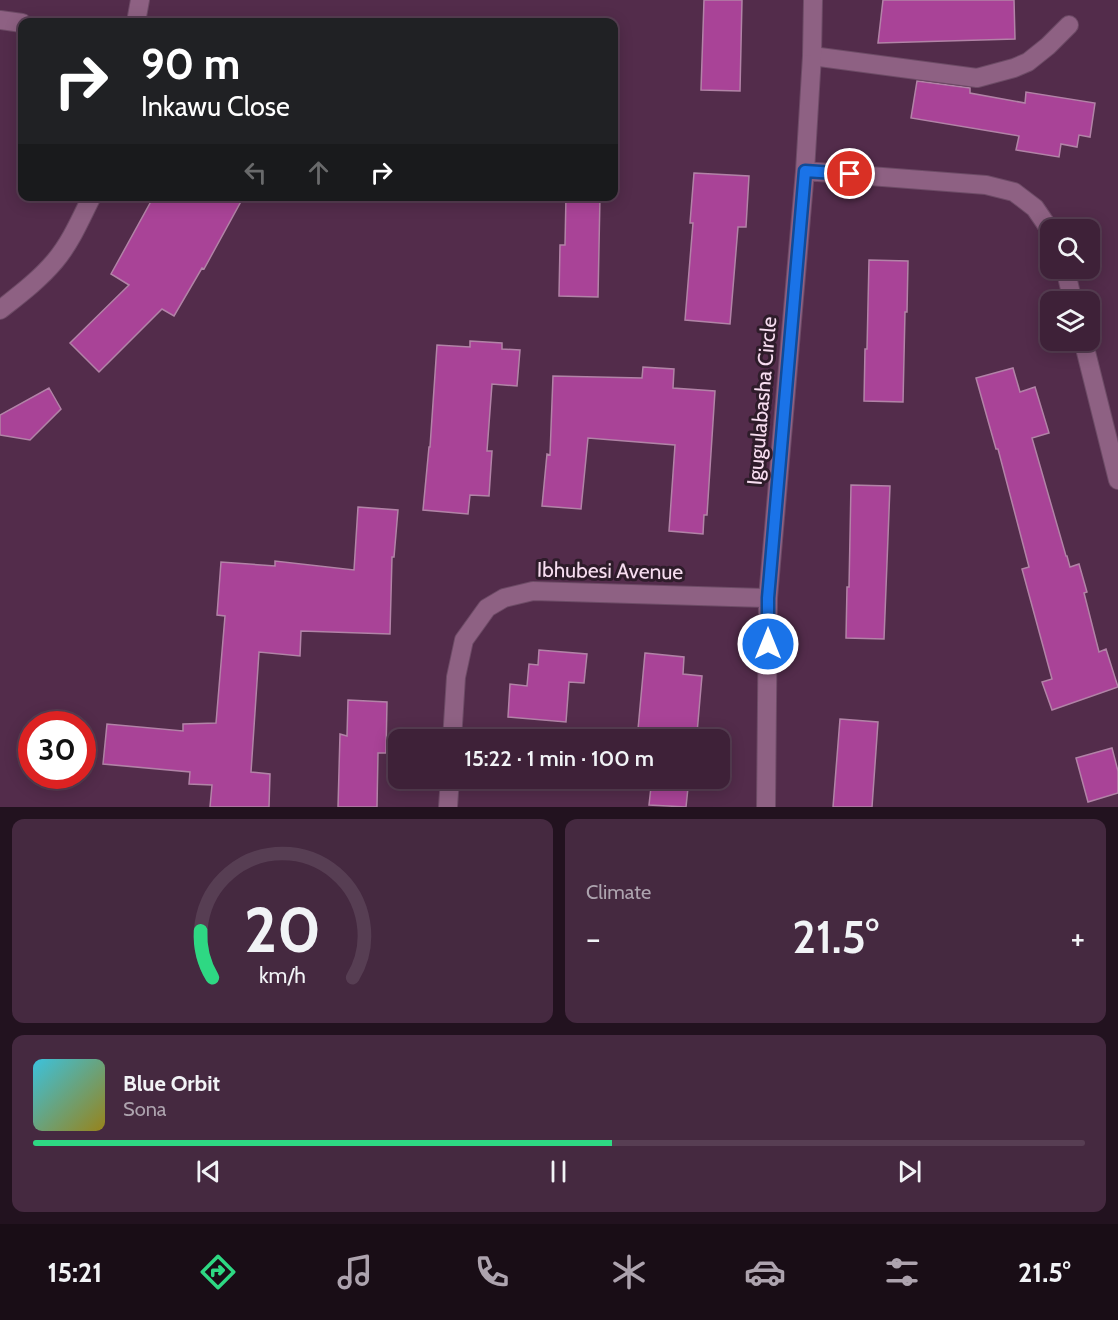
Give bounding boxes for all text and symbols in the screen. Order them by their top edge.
text: 90 m [141,38,240,90]
icon: right [42,42,120,120]
text: Inkawu Close [141,90,290,123]
pin [824,148,875,199]
icon: left [239,156,272,189]
icon: ahead [302,156,335,189]
icon: right [365,156,398,189]
icon: arrive [833,157,866,190]
map controls [1040,219,1100,351]
button: search [1040,219,1100,279]
button: layers [1040,291,1100,351]
street label: Igugulabasha Circle [742,315,781,486]
street label: Ibhubesi Avenue [537,557,684,584]
position arrow [736,612,800,676]
speed limit sign: 30 [18,711,96,789]
text: 15:22 · 1 min · 100 m [464,745,654,772]
text: Climate [586,880,651,904]
text: 20 [244,892,321,968]
text: 21.5° [792,910,879,964]
text: − [586,918,601,958]
text: + [1070,918,1085,958]
text: km/h [259,962,306,988]
text: Blue Orbit [123,1070,220,1097]
text: Sona [123,1097,166,1121]
icon: previous [192,1155,225,1188]
icon: pause [542,1155,575,1188]
icon: next [893,1155,926,1188]
icon: directions [197,1251,239,1293]
icon: music [334,1251,376,1293]
icon: phone [471,1251,513,1293]
icon: climate [608,1251,650,1293]
icon: car [744,1251,786,1293]
icon: filters [881,1251,923,1293]
text: 15:21 [47,1256,102,1289]
text: 21.5° [1018,1256,1071,1289]

